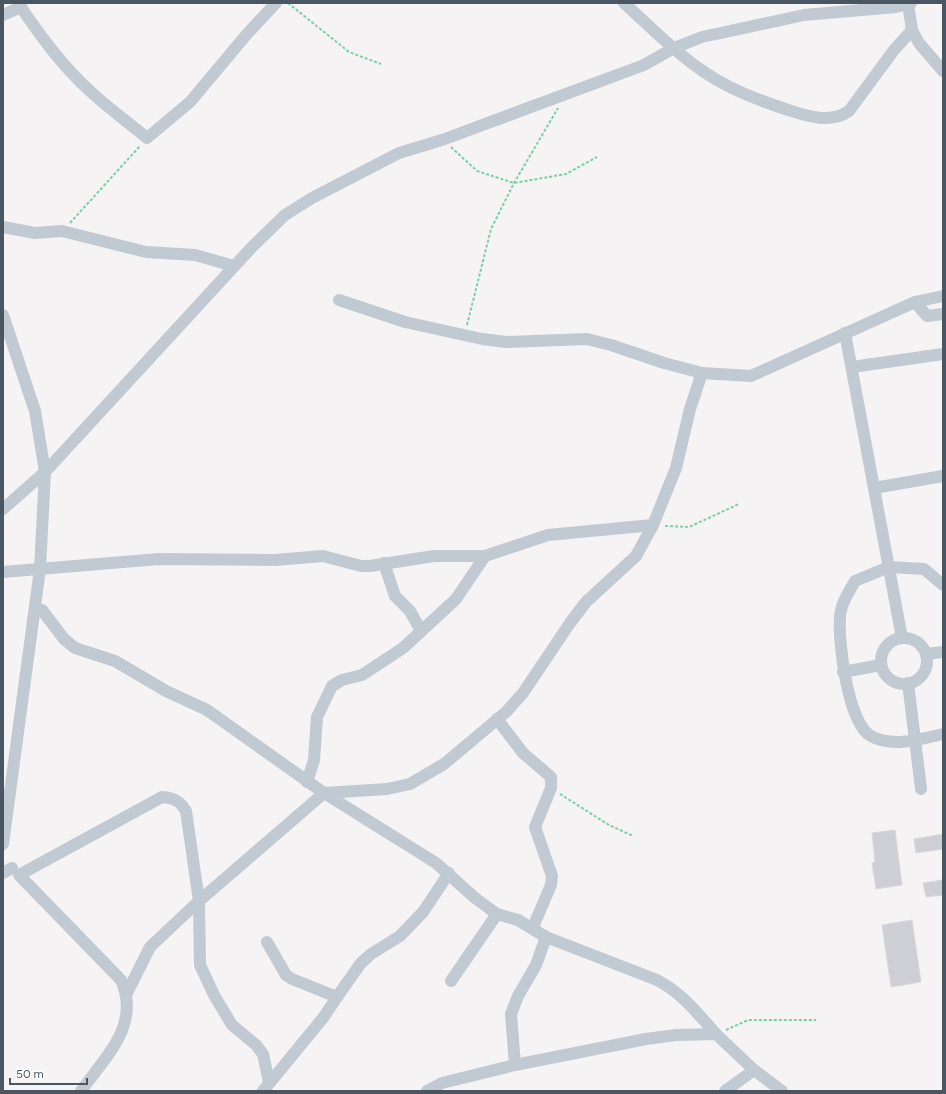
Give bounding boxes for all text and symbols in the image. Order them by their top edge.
scale bar [10,1060,87,1086]
text: 50 m [16,1067,44,1081]

